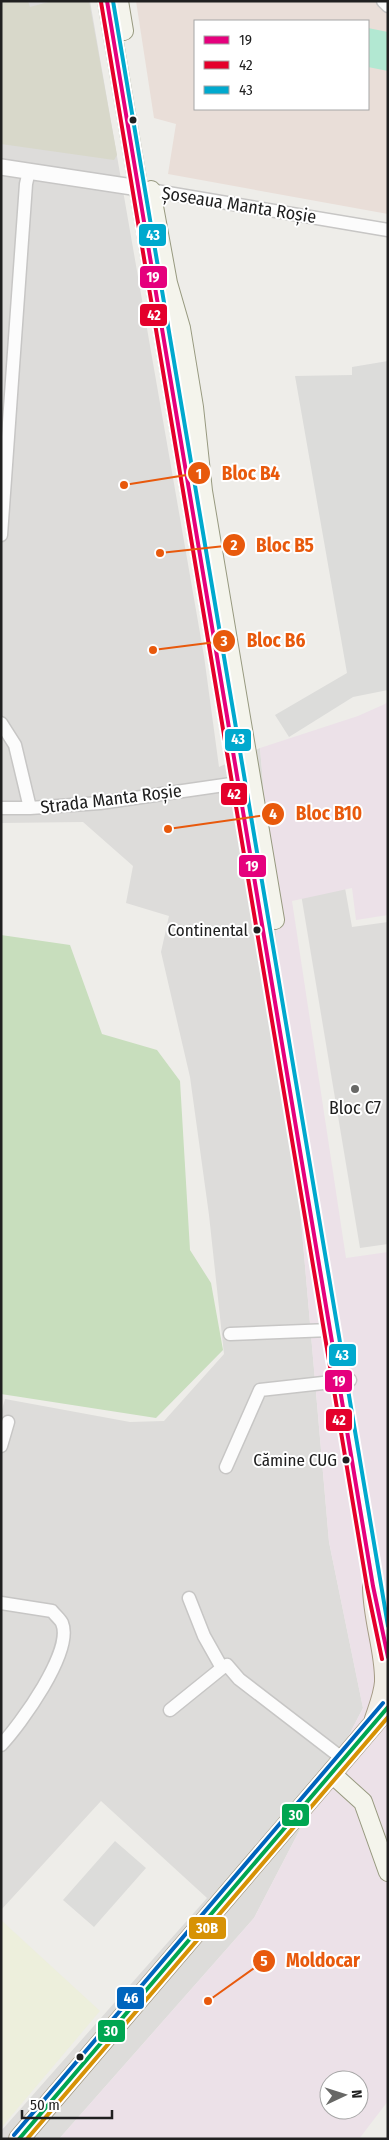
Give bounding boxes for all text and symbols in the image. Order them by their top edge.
legend [194,20,369,110]
text: 19 [239,31,252,49]
text: 42 [239,56,253,74]
text: 43 [239,81,253,99]
unlabelled marker [128,115,138,125]
street label: Șoseaua Manta Roșie [160,182,318,228]
line badge: 43 [138,223,167,247]
text: 43 [146,227,160,244]
line badge: 19 [139,265,168,289]
text: 19 [146,269,160,286]
line badge: 42 [139,303,168,327]
text: 42 [147,307,161,324]
callout: Bloc B4 [187,456,290,490]
text: Bloc B4 [222,462,280,485]
text: 1 [196,465,202,483]
callout: Bloc B5 [221,528,324,562]
text: Bloc B5 [256,534,314,557]
text: 2 [230,536,238,554]
callout: Bloc B6 [211,624,315,658]
text: Bloc B6 [247,629,305,652]
text: 3 [219,632,228,650]
line badge: 43 [224,728,252,752]
text: 43 [231,731,245,748]
street label: Strada Manta Roșie [39,779,183,819]
line badge: 42 [220,782,248,806]
text: 42 [227,786,241,803]
callout: Bloc B10 [260,797,372,831]
text: Bloc B10 [296,802,362,825]
text: 4 [269,805,277,823]
line badge: 19 [238,854,267,878]
text: 19 [245,858,259,875]
place label: Continental [168,920,249,941]
marker: Continental [252,925,262,935]
marker: Bloc C7 [349,1083,361,1095]
place label: Bloc C7 [329,1097,381,1119]
line badge: 43 [328,1343,357,1367]
text: 43 [335,1347,349,1364]
line badge: 19 [324,1369,353,1393]
text: 19 [332,1373,346,1390]
line badge: 42 [325,1408,353,1432]
text: 42 [332,1412,346,1429]
place label: Cămine CUG [253,1450,337,1471]
marker: Cămine CUG [341,1455,351,1465]
line badge: 30 [281,1803,310,1827]
text: 30 [288,1807,303,1824]
line badge: 30B [188,1916,227,1940]
text: 30B [195,1920,218,1937]
callout: Moldocar [251,1944,370,1978]
text: Moldocar [286,1949,361,1972]
text: 5 [260,1952,268,1970]
line badge: 46 [116,1986,145,2010]
text: 46 [124,1990,138,2007]
line badge: 30 [97,2019,126,2043]
text: 30 [103,2023,118,2040]
unlabelled marker [75,2052,85,2062]
north arrow [319,2070,369,2120]
scale bar [22,2088,112,2120]
text: N [348,2089,365,2099]
text: 50 m [30,2096,60,2114]

